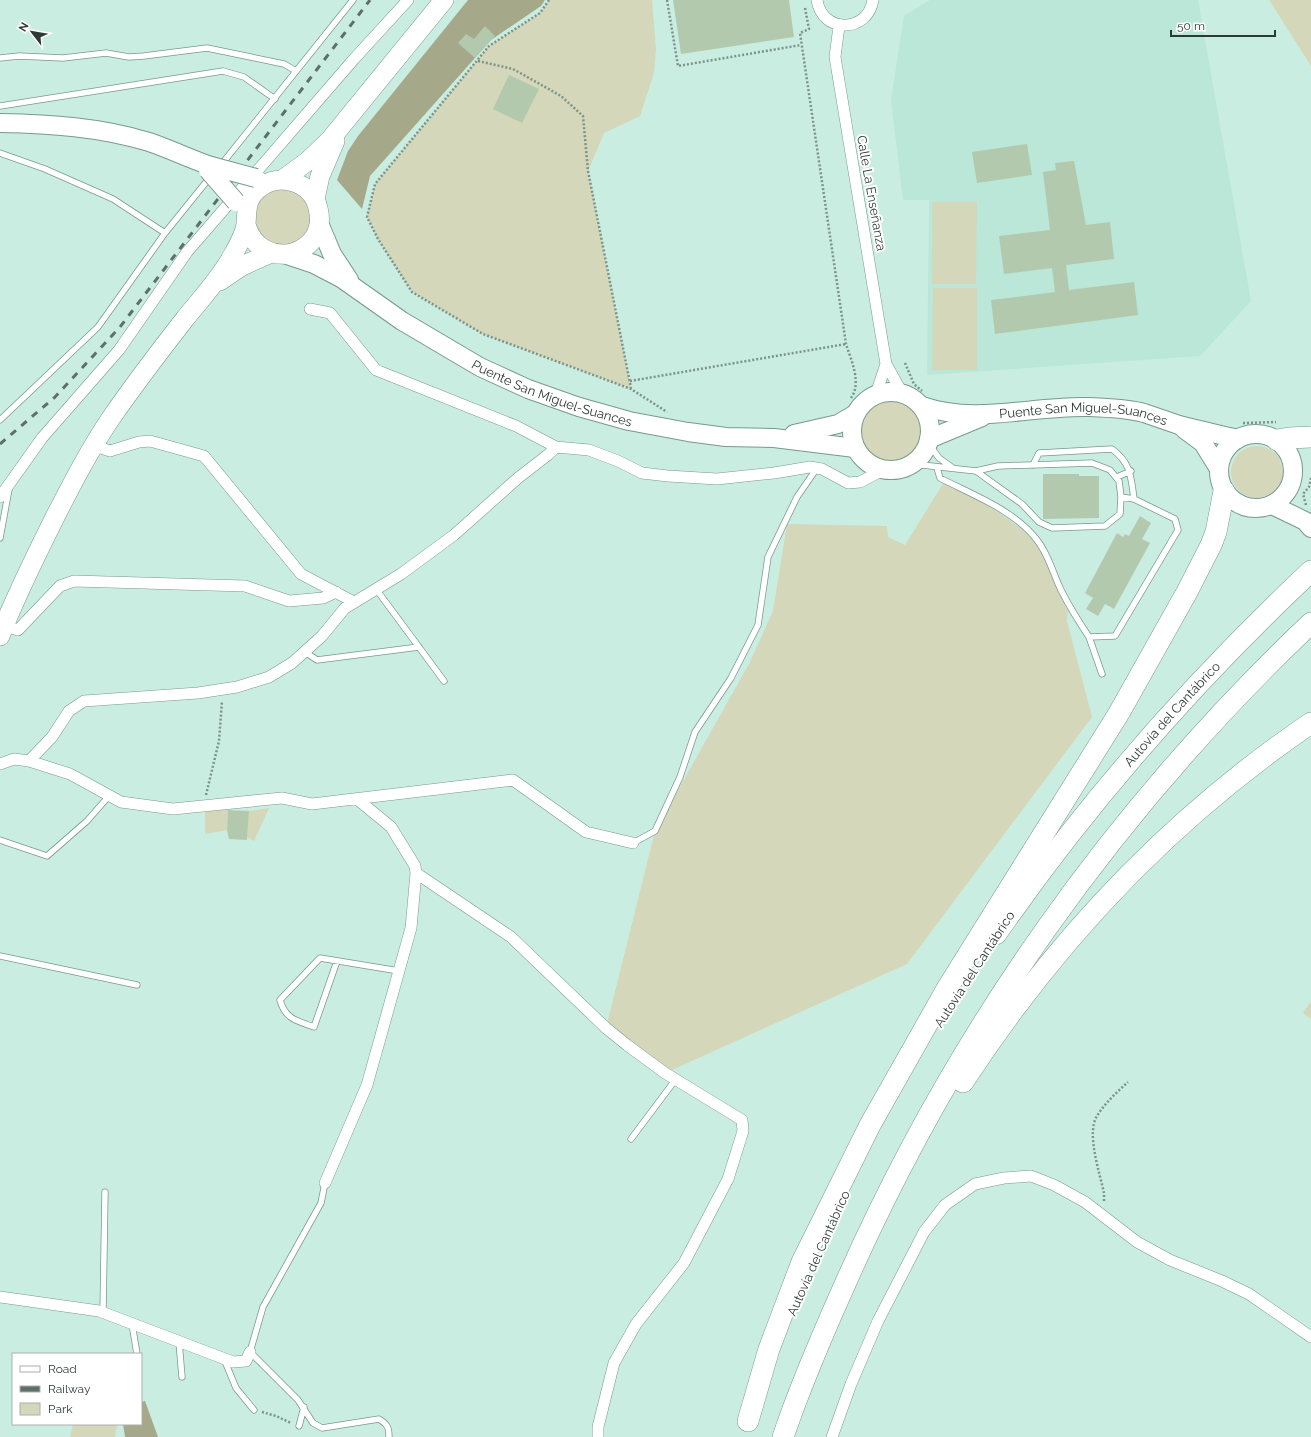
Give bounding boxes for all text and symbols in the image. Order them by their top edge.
north arrow [12,12,52,52]
scale bar [1171,12,1275,38]
text: 50 m [1177,19,1205,33]
text: N [16,20,32,34]
street label: Calle La Enseñanza [854,134,889,252]
street label: Puente San Miguel-Suances [469,357,634,430]
street label: Puente San Miguel-Suances [999,400,1169,428]
street label: Autovía del Cantábrico [1121,659,1223,770]
street label: Autovía del Cantábrico [931,908,1018,1030]
street label: Autovía del Cantábrico [784,1188,853,1318]
legend [12,1353,142,1425]
text: Road [48,1362,77,1376]
text: Railway [48,1382,91,1396]
text: Park [48,1402,73,1416]

